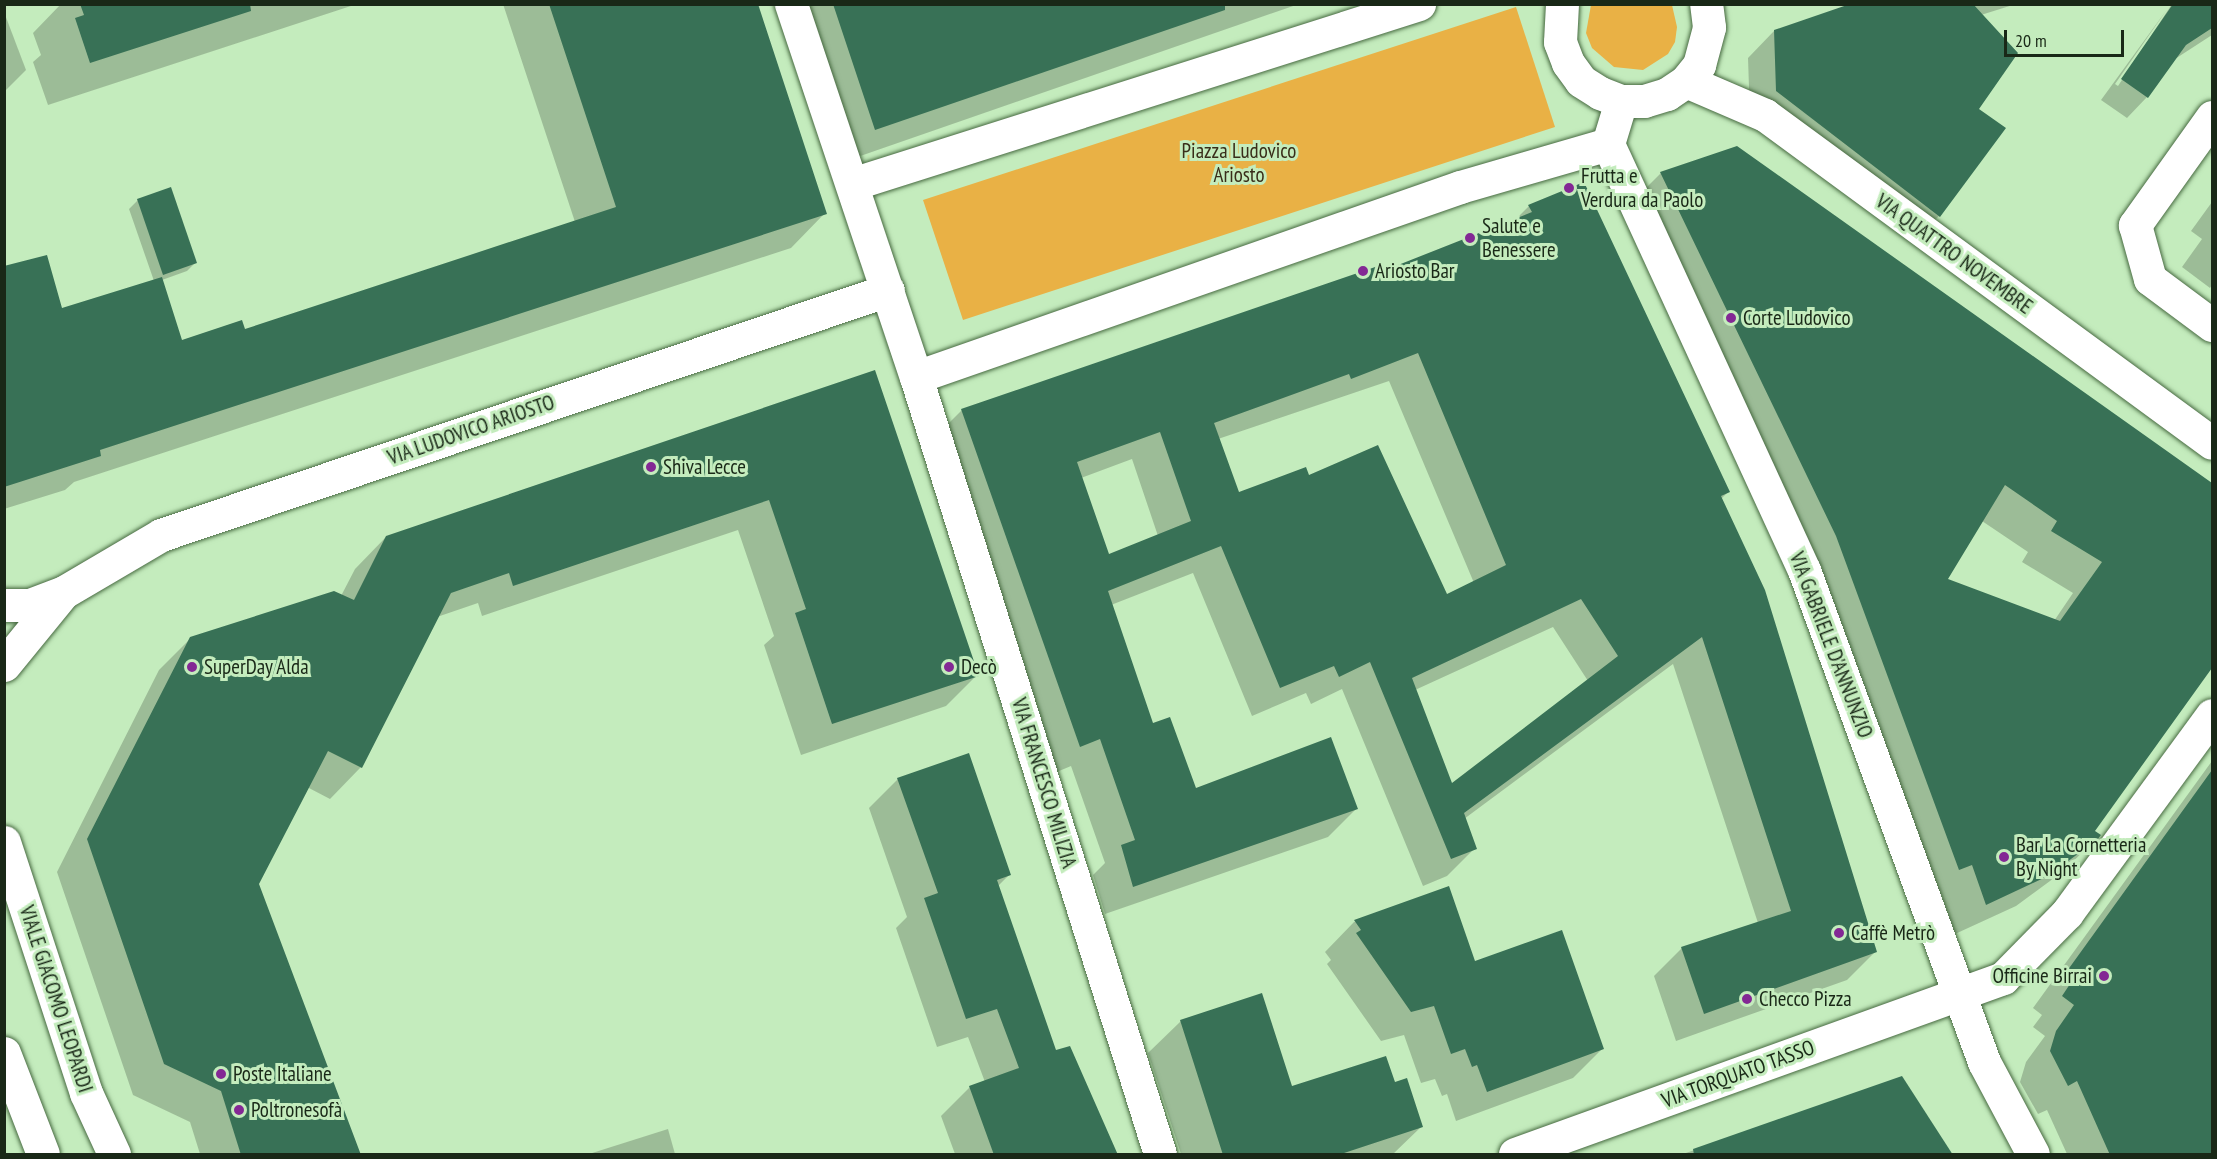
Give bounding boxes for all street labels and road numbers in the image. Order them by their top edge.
street label: VIA QUATTRO NOVEMBRE [1870,188,2038,320]
street label: VIA LUDOVICO ARIOSTO [384,389,558,471]
street label: VIA GABRIELE D'ANNUNZIO [1784,548,1878,742]
street label: VIA FRANCESCO MILIZIA [1006,695,1082,871]
street label: VIALE GIACOMO LEOPARDI [14,902,98,1096]
street label: VIA TORQUATO TASSO [1658,1034,1818,1114]

